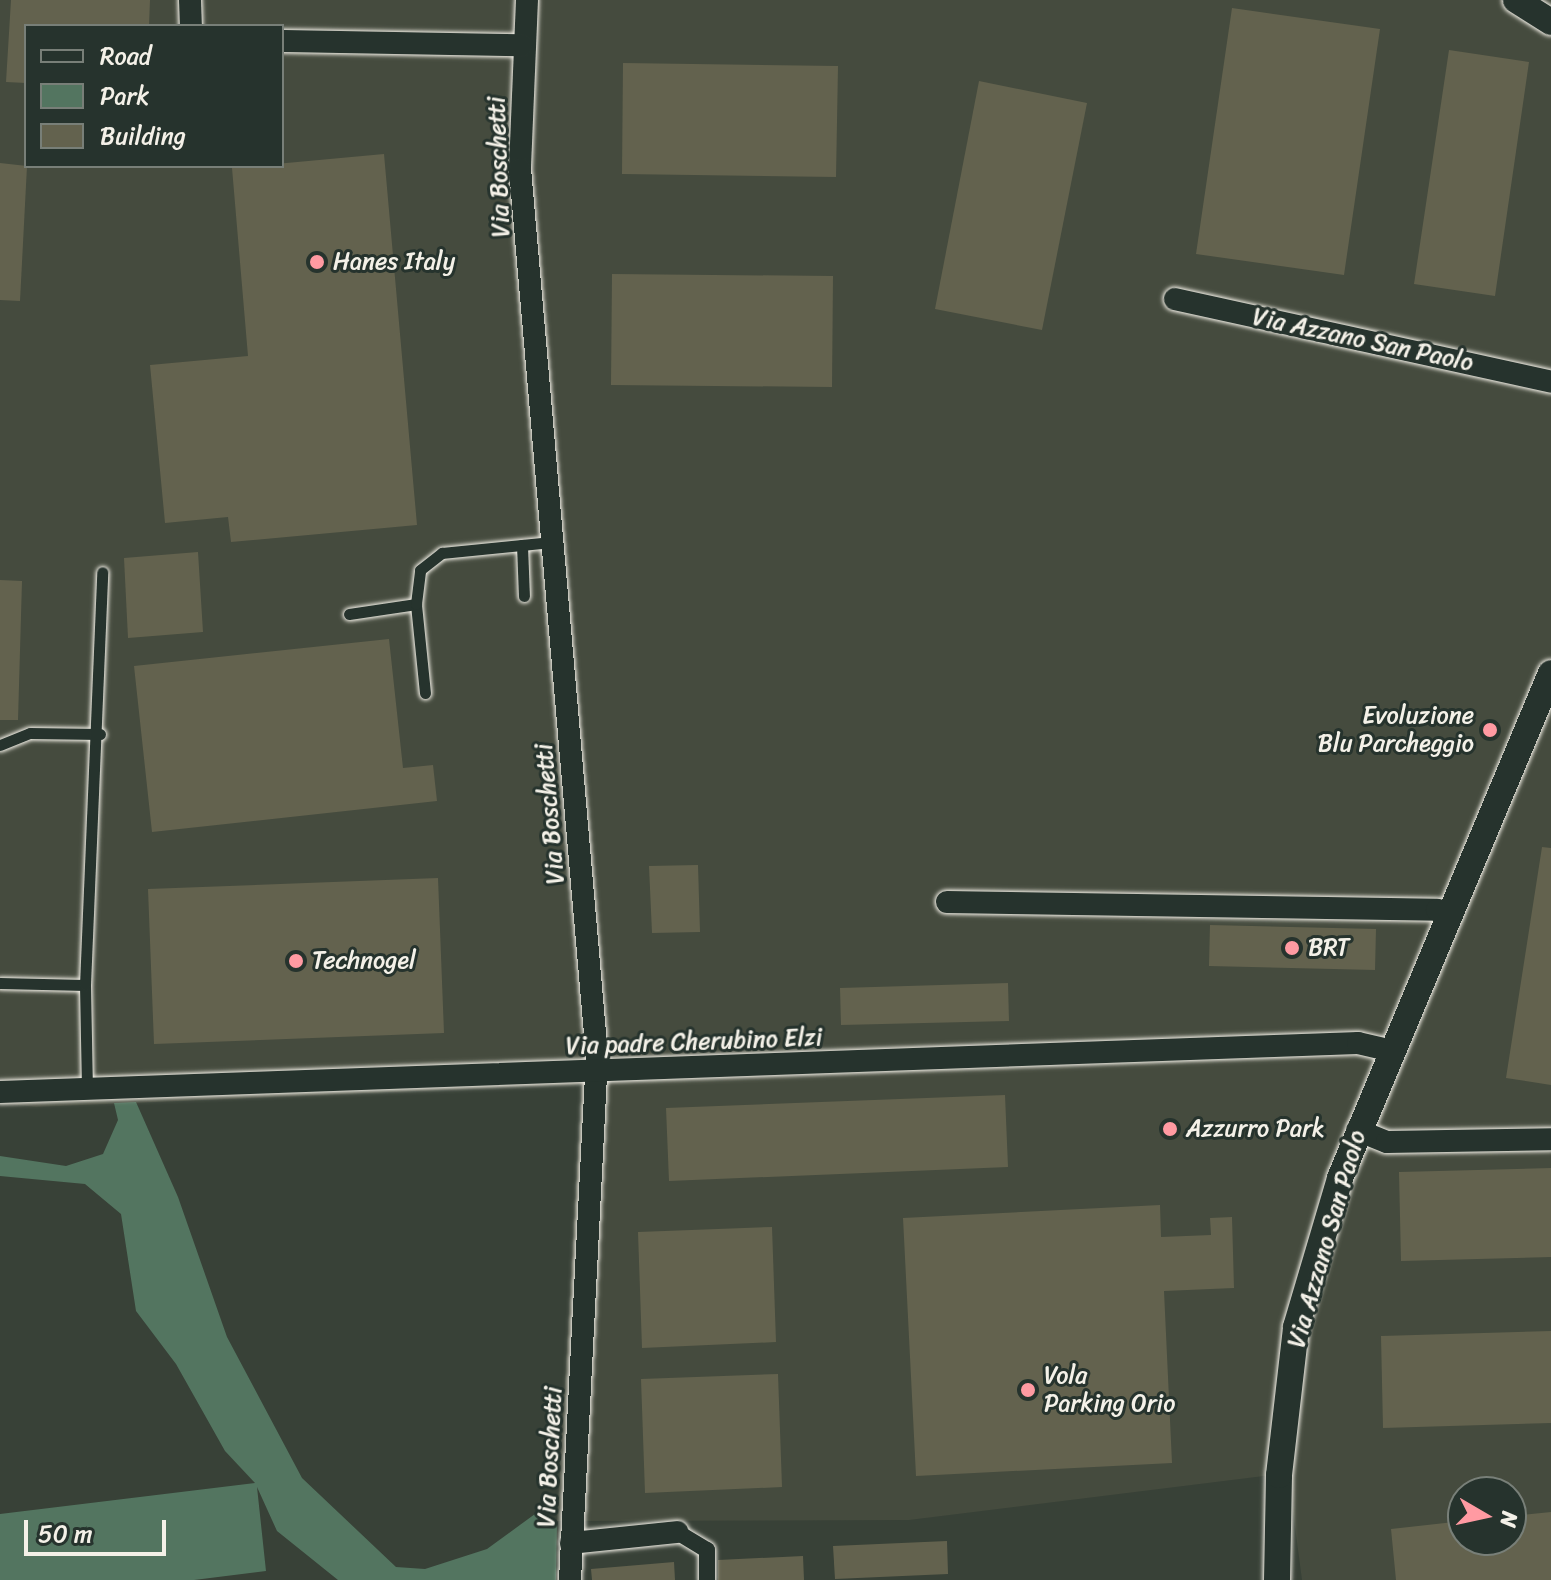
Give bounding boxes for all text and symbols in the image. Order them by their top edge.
legend [24,24,284,168]
text: Road [100,35,151,77]
text: Park [100,75,149,117]
street label: Via Boschetti [482,96,516,238]
text: Building [100,115,186,157]
place label: Hanes Italy [333,248,456,276]
marker: Hanes Italy [308,253,326,271]
street label: Via Azzano San Paolo [1250,303,1476,377]
place label: Evoluzione Blu Parcheggio [1317,702,1474,758]
marker: Evoluzione Blu Parcheggio [1481,721,1499,739]
street label: Via Boschetti [530,743,570,885]
place label: BRT [1308,934,1350,962]
marker: BRT [1283,939,1301,957]
place label: Technogel [312,947,416,975]
marker: Technogel [287,952,305,970]
street label: Via padre Cherubino Elzi [565,1023,823,1061]
place label: Azzurro Park [1186,1115,1325,1143]
marker: Azzurro Park [1161,1120,1179,1138]
street label: Via Azzano San Paolo [1282,1127,1372,1351]
place label: Vola Parking Orio [1044,1362,1175,1418]
marker: Vola Parking Orio [1019,1381,1037,1399]
street label: Via Boschetti [532,1386,568,1528]
north arrow [1447,1476,1527,1556]
scale bar [28,1504,170,1554]
text: N [1489,1509,1530,1530]
text: 50 m [38,1513,93,1555]

